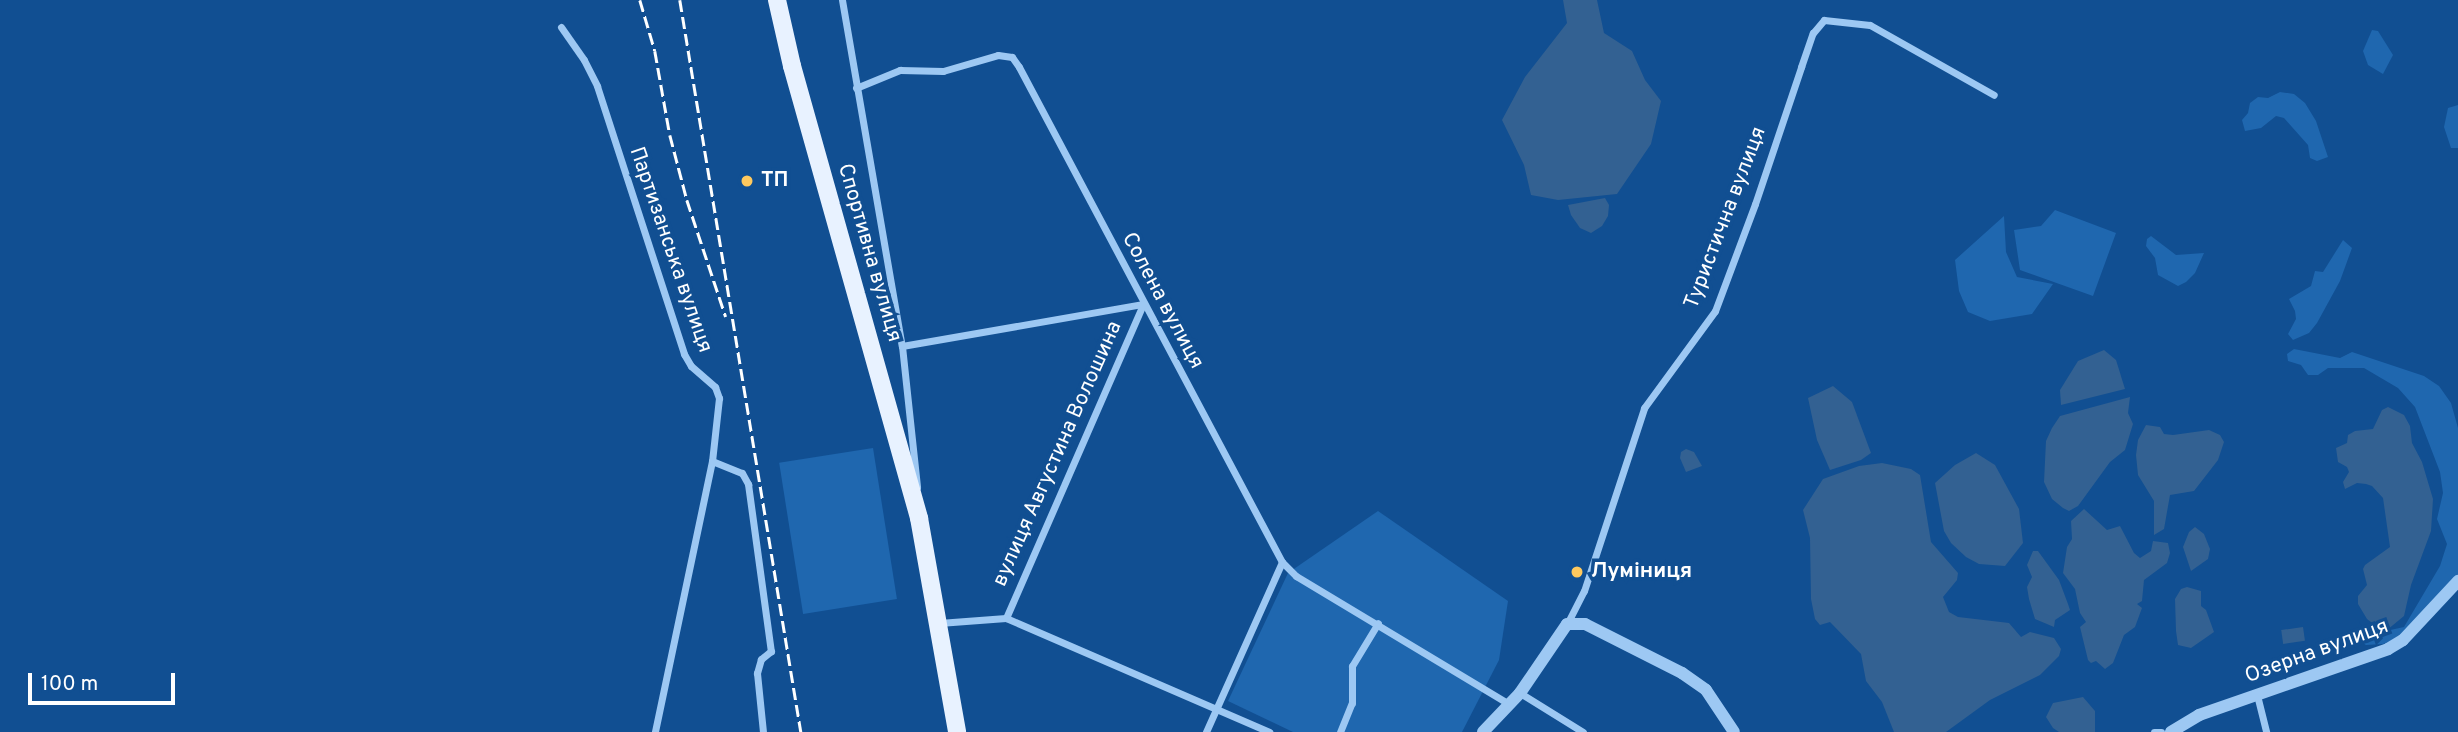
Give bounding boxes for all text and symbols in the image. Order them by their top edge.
street label: Туристична вулиця [1680,123,1772,313]
street label: Партизанська вулиця [623,144,717,356]
street label: Спортивна вулиця [831,161,907,345]
place label: ТП [761,168,789,194]
marker: ТП [739,173,755,189]
street label: Солена вулиця [1116,229,1208,373]
street label: вулиця Августина Волошина [988,317,1128,591]
place label: Луміниця [1591,559,1692,585]
marker: Луміниця [1569,564,1585,580]
street label: Озерна вулиця [2242,614,2392,690]
scale bar [32,658,178,702]
text: 100 m [41,671,98,698]

